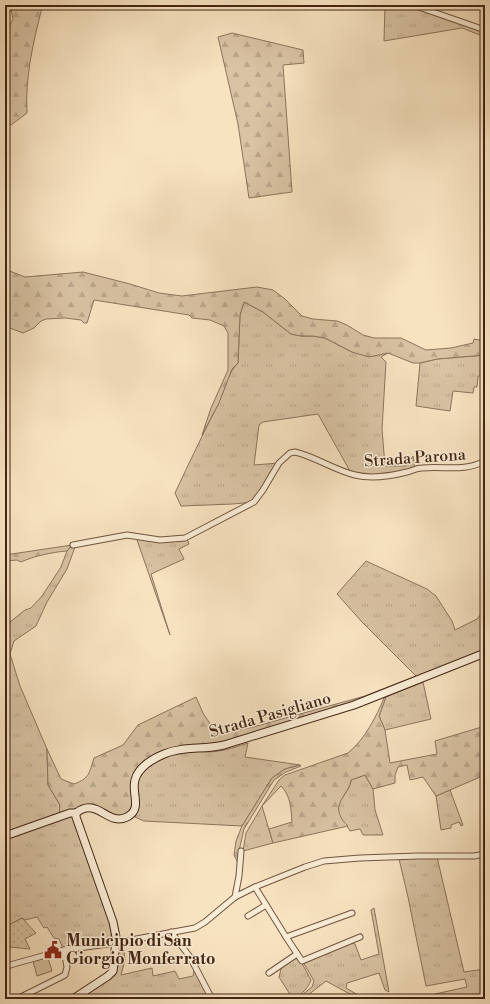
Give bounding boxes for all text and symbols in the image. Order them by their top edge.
street label: Strada Parona [364,444,467,472]
street label: Strada Pasigliano [207,688,333,742]
place label: Municipio di San Giorgio Monferrato [66,931,215,969]
public building icon: Municipio di San Giorgio Monferrato [43,940,63,960]

